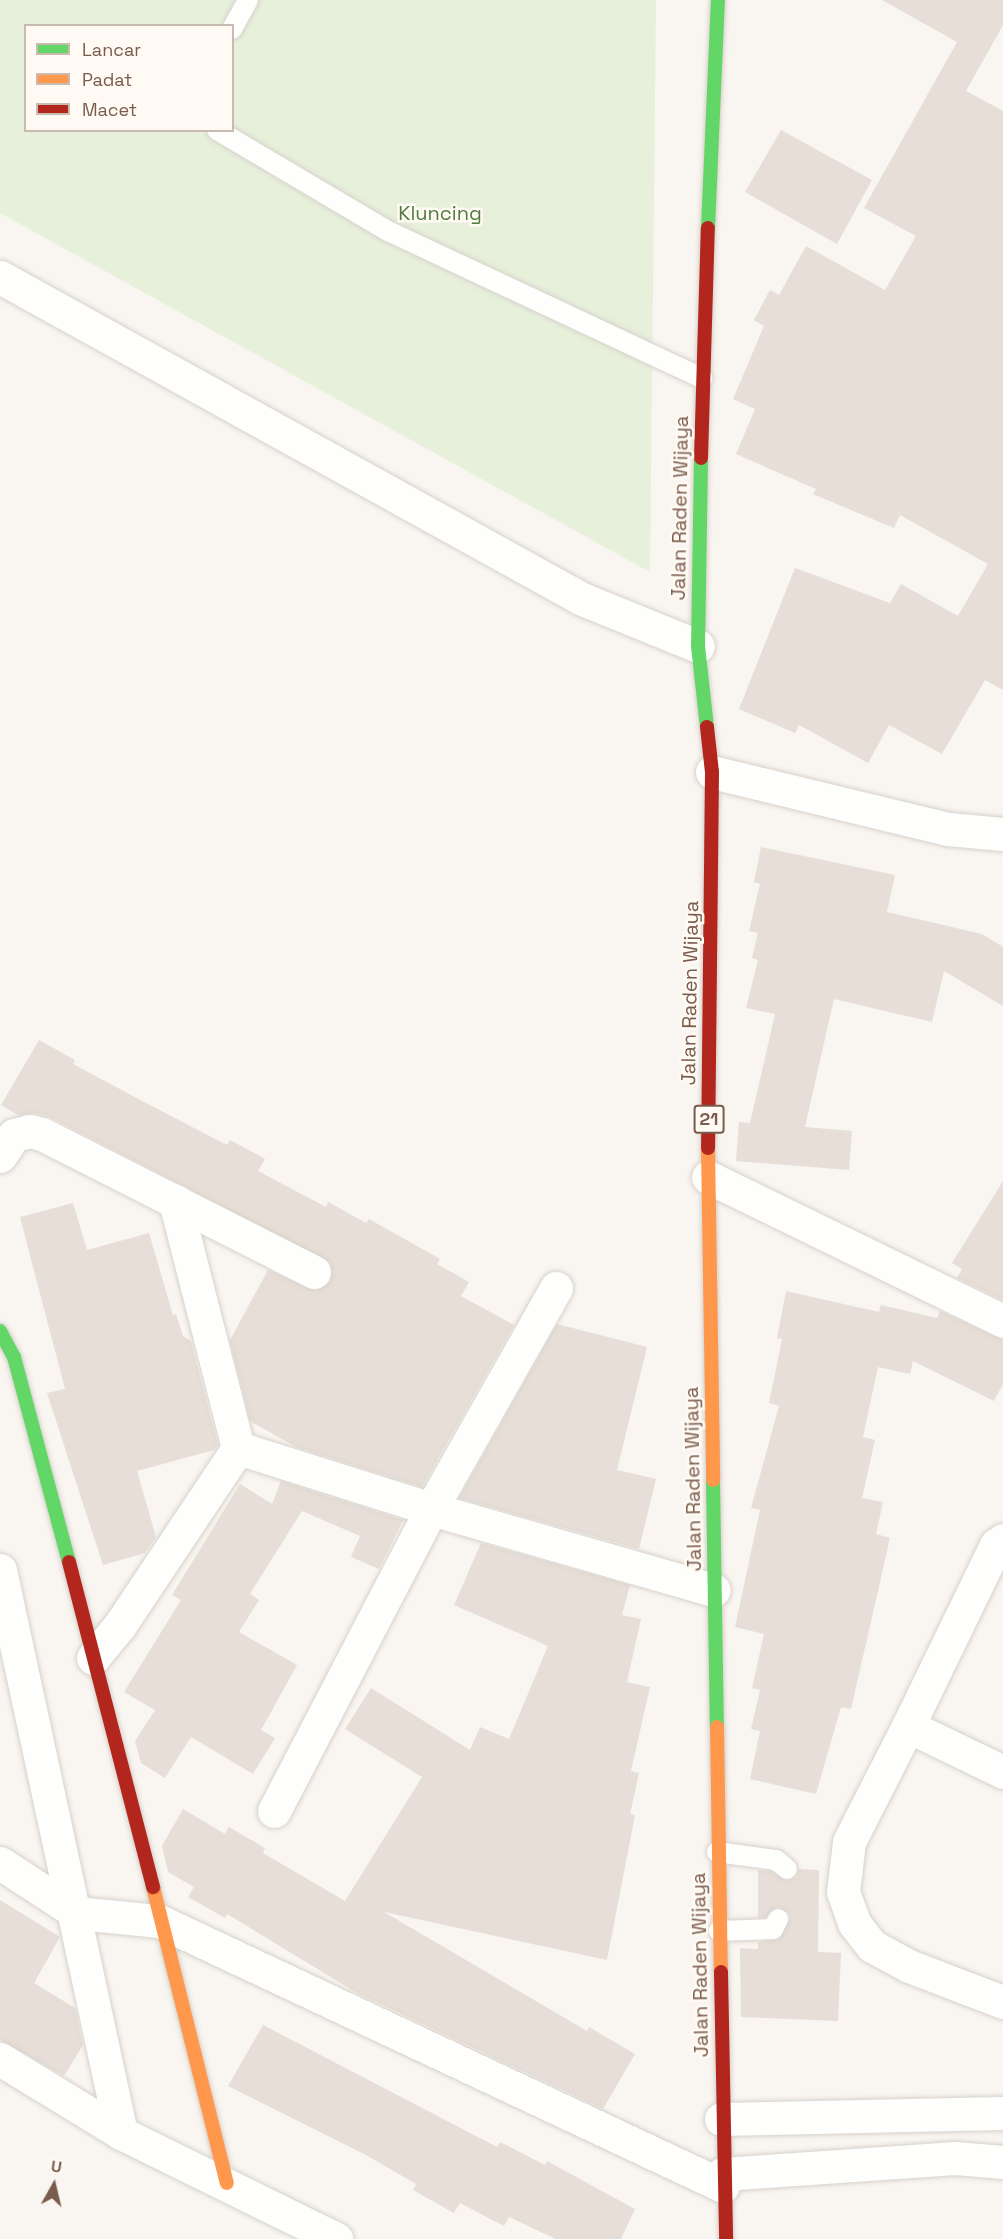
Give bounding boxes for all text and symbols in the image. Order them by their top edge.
legend [24,24,234,132]
text: Lancar [82,38,141,61]
text: Padat [82,68,132,91]
text: Macet [82,98,137,121]
park label: Kluncing [398,201,482,225]
street label: Jalan Raden Wijaya [666,415,694,601]
street label: Jalan Raden Wijaya [676,900,704,1086]
road number: 21 [692,1104,726,1134]
street label: Jalan Raden Wijaya [679,1386,707,1572]
street label: Jalan Raden Wijaya [686,1872,714,2058]
north arrow [24,2155,84,2215]
text: U [50,2156,63,2178]

